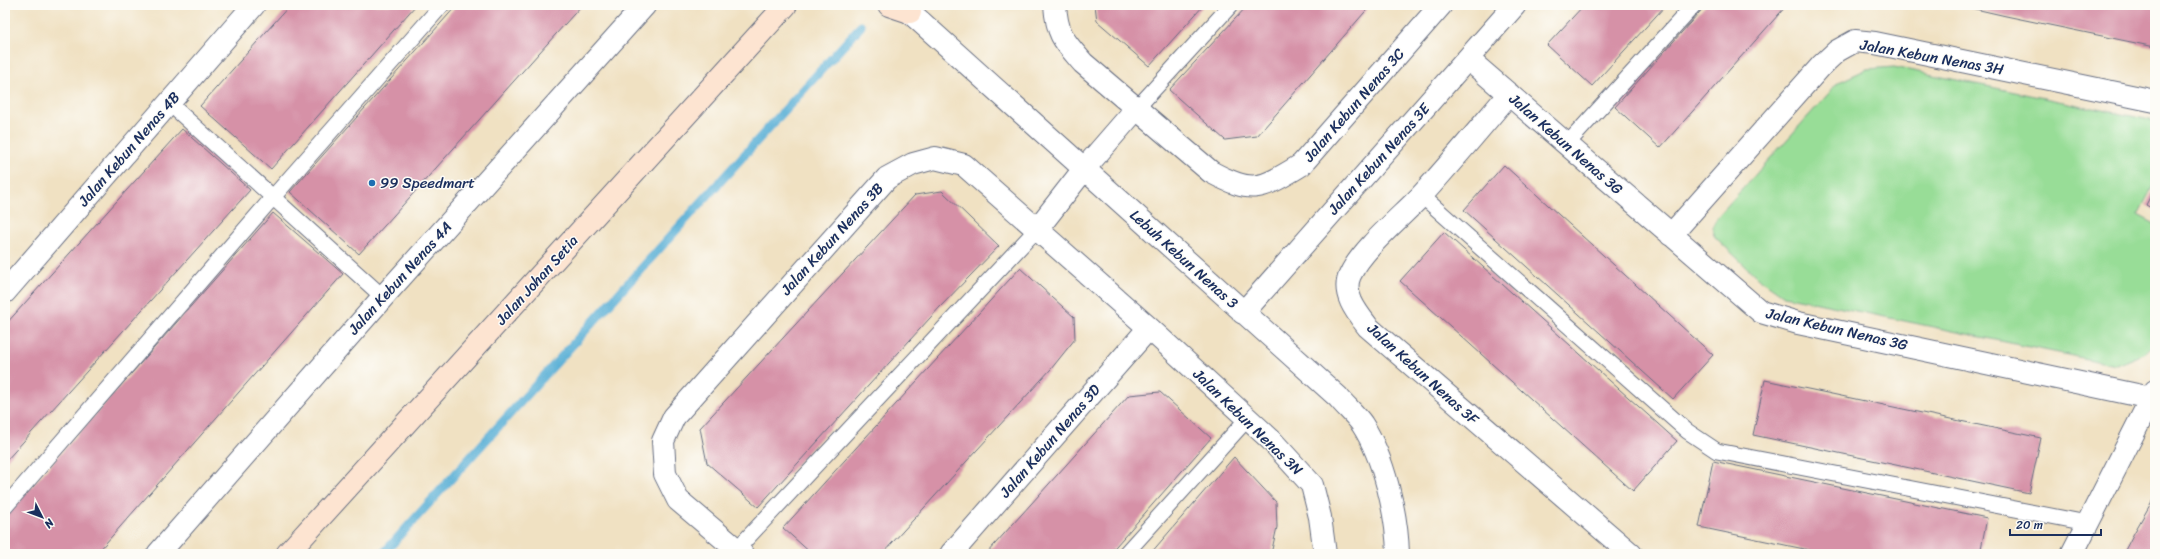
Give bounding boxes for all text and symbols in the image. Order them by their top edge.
street label: Jalan Kebun Nenas 3H [1857,31,2006,83]
street label: Jalan Kebun Nenas 3C [1296,42,1412,169]
street label: Jalan Kebun Nenas 4B [71,85,187,213]
street label: Jalan Kebun Nenas 3G [1502,86,1629,202]
street label: Jalan Kebun Nenas 3E [1321,96,1438,222]
place label: 99 Speedmart [380,170,475,196]
street label: Jalan Kebun Nenas 3B [773,176,890,302]
marker: 99 Speedmart [367,178,377,188]
street label: Lebuh Kebun Nenas 3 [1124,203,1244,315]
street label: Jalan Kebun Nenas 4A [341,215,458,342]
street label: Jalan Johan Setia [488,229,585,332]
street label: Jalan Kebun Nenas 3G [1763,300,1911,358]
street label: Jalan Kebun Nenas 3F [1360,316,1485,432]
street label: Jalan Kebun Nenas 3N [1186,361,1310,482]
street label: Jalan Kebun Nenas 3D [992,378,1107,505]
north arrow [22,497,62,537]
scale bar [2010,511,2101,537]
text: N [39,513,59,533]
text: 20 m [2016,514,2043,536]

